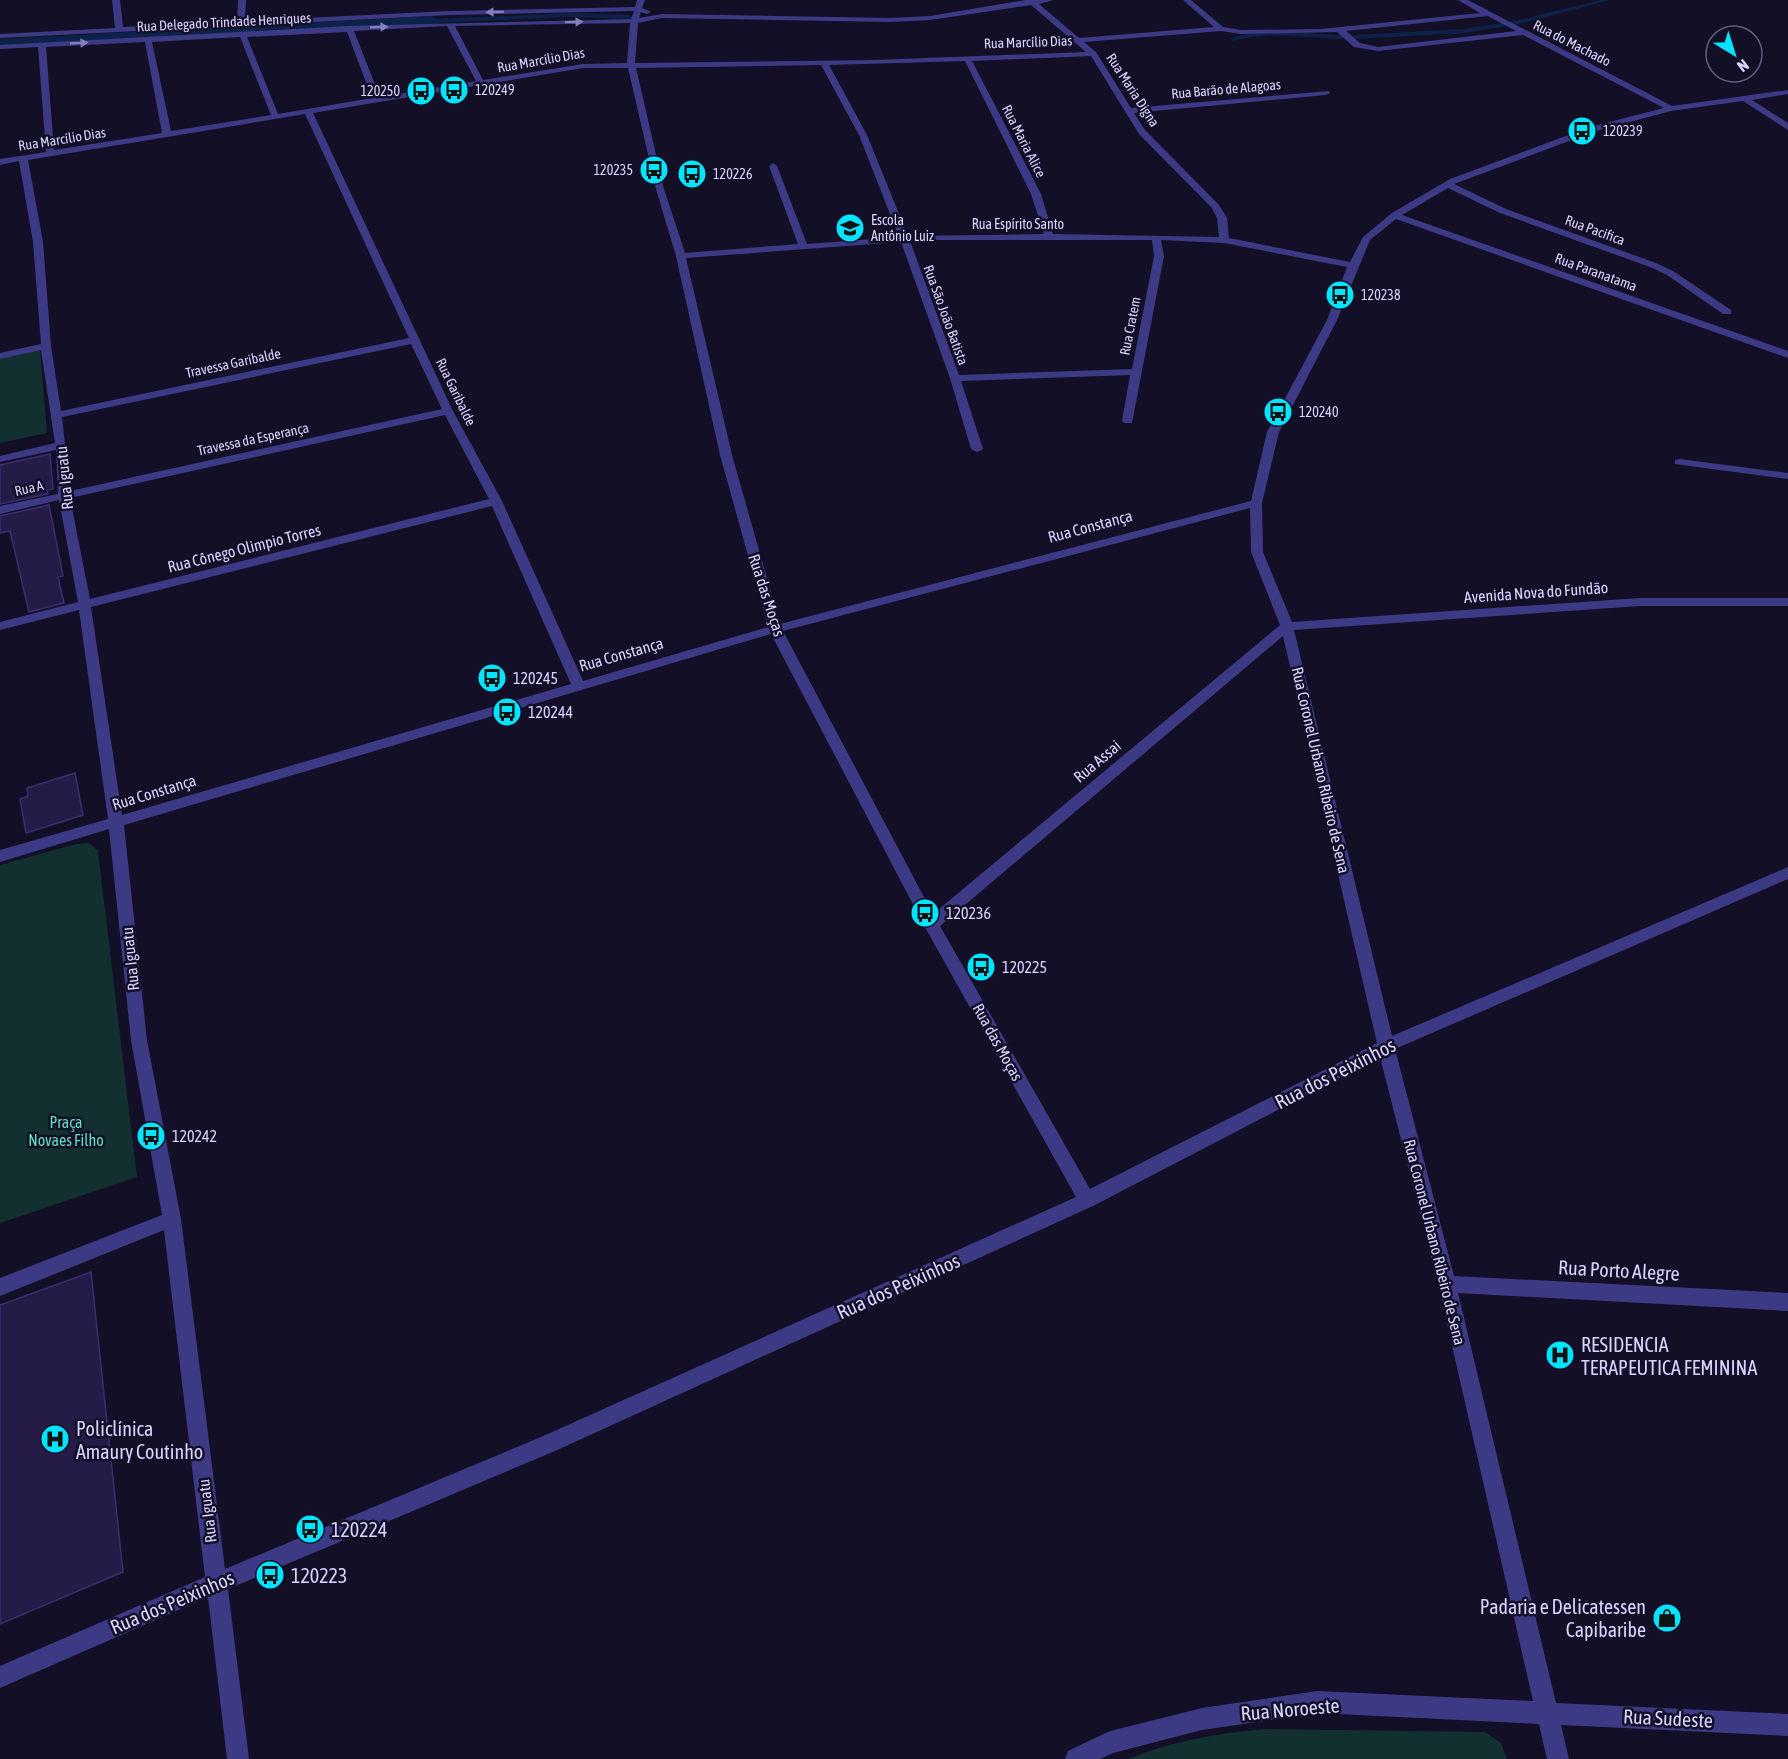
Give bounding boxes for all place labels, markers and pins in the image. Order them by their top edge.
bus stop icon: 120249 [438,74,470,106]
bus stop icon: 120250 [405,75,437,107]
place label: 120249 [475,82,514,98]
place label: 120250 [361,83,400,99]
bus stop icon: 120239 [1566,115,1598,147]
place label: 120239 [1603,123,1642,139]
bus stop icon: 120235 [638,154,670,186]
bus stop icon: 120226 [676,158,708,190]
place label: 120235 [594,162,633,178]
place label: 120226 [713,166,753,182]
school or university icon: Escola Antônio Luiz [834,212,866,244]
place label: Escola Antônio Luiz [871,212,934,244]
bus stop icon: 120238 [1324,279,1356,311]
place label: 120238 [1361,287,1401,303]
bus stop icon: 120240 [1262,396,1294,428]
place label: 120240 [1299,404,1339,420]
bus stop icon: 120245 [476,662,508,694]
place label: 120245 [513,669,558,687]
bus stop icon: 120244 [491,696,523,728]
place label: 120244 [528,703,573,721]
bus stop icon: 120236 [909,897,941,929]
place label: 120236 [946,904,991,922]
bus stop icon: 120225 [965,951,997,983]
place label: 120225 [1002,958,1047,976]
bus stop icon: 120242 [135,1120,167,1152]
place label: 120242 [172,1127,217,1145]
place label: RESIDENCIA TERAPEUTICA FEMININA [1581,1333,1757,1379]
hospital icon: RESIDENCIA TERAPEUTICA FEMININA [1544,1339,1576,1371]
place label: Policlínica Amaury Coutinho [76,1417,203,1463]
hospital icon: Policlínica Amaury Coutinho [39,1423,71,1455]
bus stop icon: 120224 [294,1513,326,1545]
place label: 120224 [331,1518,387,1541]
bus stop icon: 120223 [254,1559,286,1591]
place label: 120223 [291,1564,347,1587]
place label: Padaria e Delicatessen Capibaribe [1480,1595,1646,1641]
shop icon: Padaria e Delicatessen Capibaribe [1651,1602,1683,1634]

